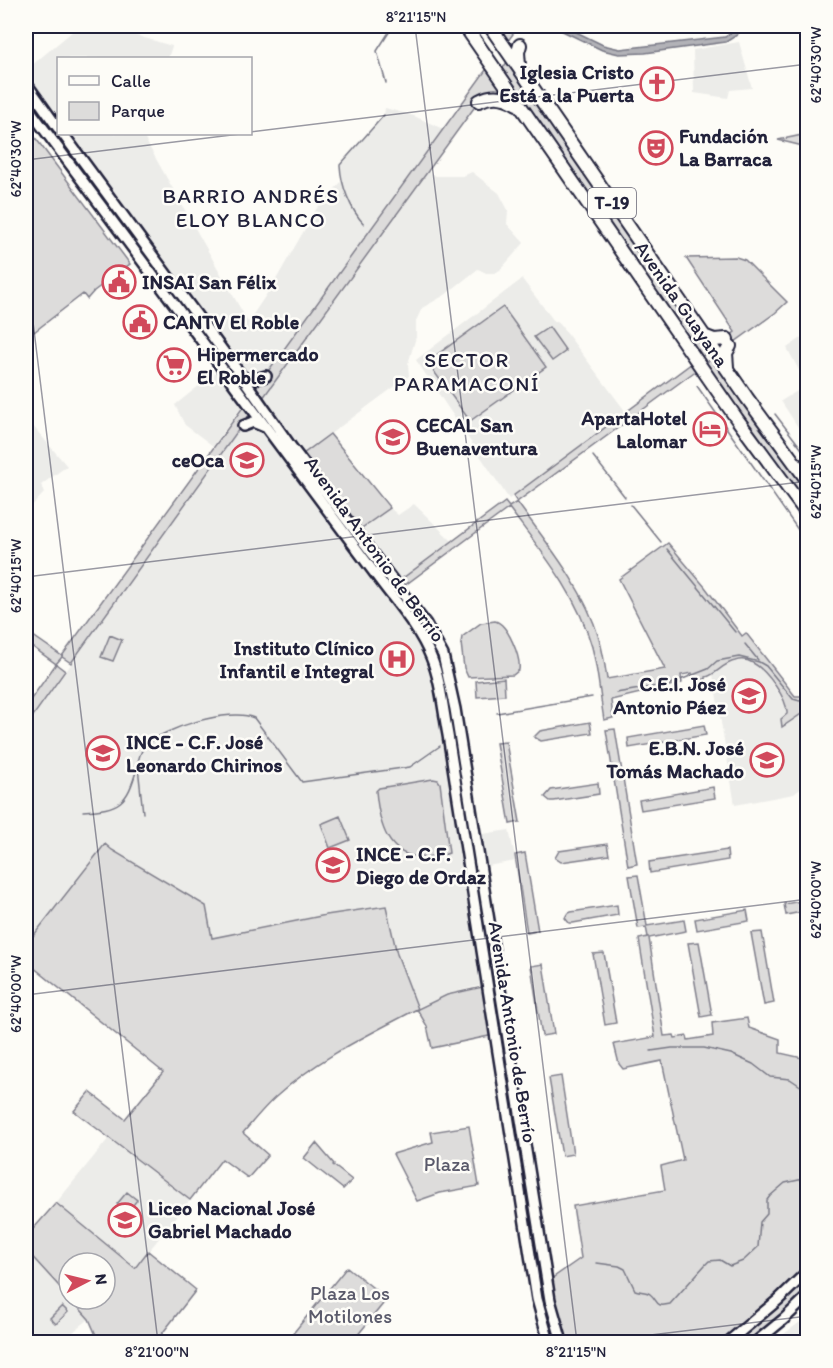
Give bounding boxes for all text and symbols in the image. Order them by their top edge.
text: 8°21'15"N [386,8,446,26]
text: 62°40'30"W [807,26,825,104]
legend [57,57,252,135]
place label: Iglesia Cristo Está a la Puerta [499,60,634,107]
church icon: Iglesia Cristo Está a la Puerta [639,66,675,102]
text: Calle [111,70,151,92]
text: Parque [111,100,165,122]
text: 62°40'30"W [7,120,25,198]
place label: Fundación La Barraca [679,124,773,171]
theatre icon: Fundación La Barraca [638,130,674,166]
district label: BARRIO ANDRÉS ELOY BLANCO [162,183,340,232]
road number: T-19 [588,188,636,218]
street label: Avenida Guayana [630,236,735,372]
public building icon: INSAI San Félix [101,264,137,300]
place label: INSAI San Félix [142,270,277,294]
public building icon: CANTV El Roble [122,304,158,340]
place label: CANTV El Roble [163,310,300,334]
place label: Hipermercado El Roble [197,342,319,389]
supermarket icon: Hipermercado El Roble [156,347,192,383]
district label: SECTOR PARAMACONÍ [394,347,540,396]
place label: ApartaHotel Lalomar [581,406,688,453]
hotel icon: ApartaHotel Lalomar [692,411,728,447]
place label: CECAL San Buenaventura [416,413,538,460]
school or university icon: CECAL San Buenaventura [375,419,411,455]
school or university icon: ceOca [229,442,265,478]
text: 62°40'15"W [807,445,825,519]
place label: ceOca [172,448,224,472]
street label: Avenida Antonio de Berrío [299,451,451,647]
text: 62°40'15"W [7,539,25,613]
place label: Instituto Clínico Infantil e Integral [220,636,374,684]
hospital icon: Instituto Clínico Infantil e Integral [379,641,415,677]
place label: C.E.I. José Antonio Páez [612,672,727,719]
school or university icon: C.E.I. José Antonio Páez [731,678,767,714]
place label: INCE - C.F. José Leonardo Chirinos [126,730,283,777]
school or university icon: INCE - C.F. José Leonardo Chirinos [85,735,121,771]
place label: E.B.N. José Tomás Machado [605,736,744,783]
school or university icon: E.B.N. José Tomás Machado [749,742,785,778]
place label: INCE - C.F. Diego de Ordaz [356,842,487,890]
school or university icon: INCE - C.F. Diego de Ordaz [315,847,351,883]
text: 62°40'00"W [807,861,825,939]
street label: Avenida Antonio de Berrío [484,920,542,1144]
text: 62°40'00"W [7,955,25,1033]
park label: Plaza [424,1152,470,1176]
place label: Liceo Nacional José Gabriel Machado [148,1196,316,1243]
school or university icon: Liceo Nacional José Gabriel Machado [107,1202,143,1238]
north arrow [57,1251,117,1311]
text: N [91,1273,111,1286]
park label: Plaza Los Motilones [308,1281,392,1328]
text: 8°21'00"N [125,1343,189,1361]
text: 8°21'15"N [546,1343,606,1361]

